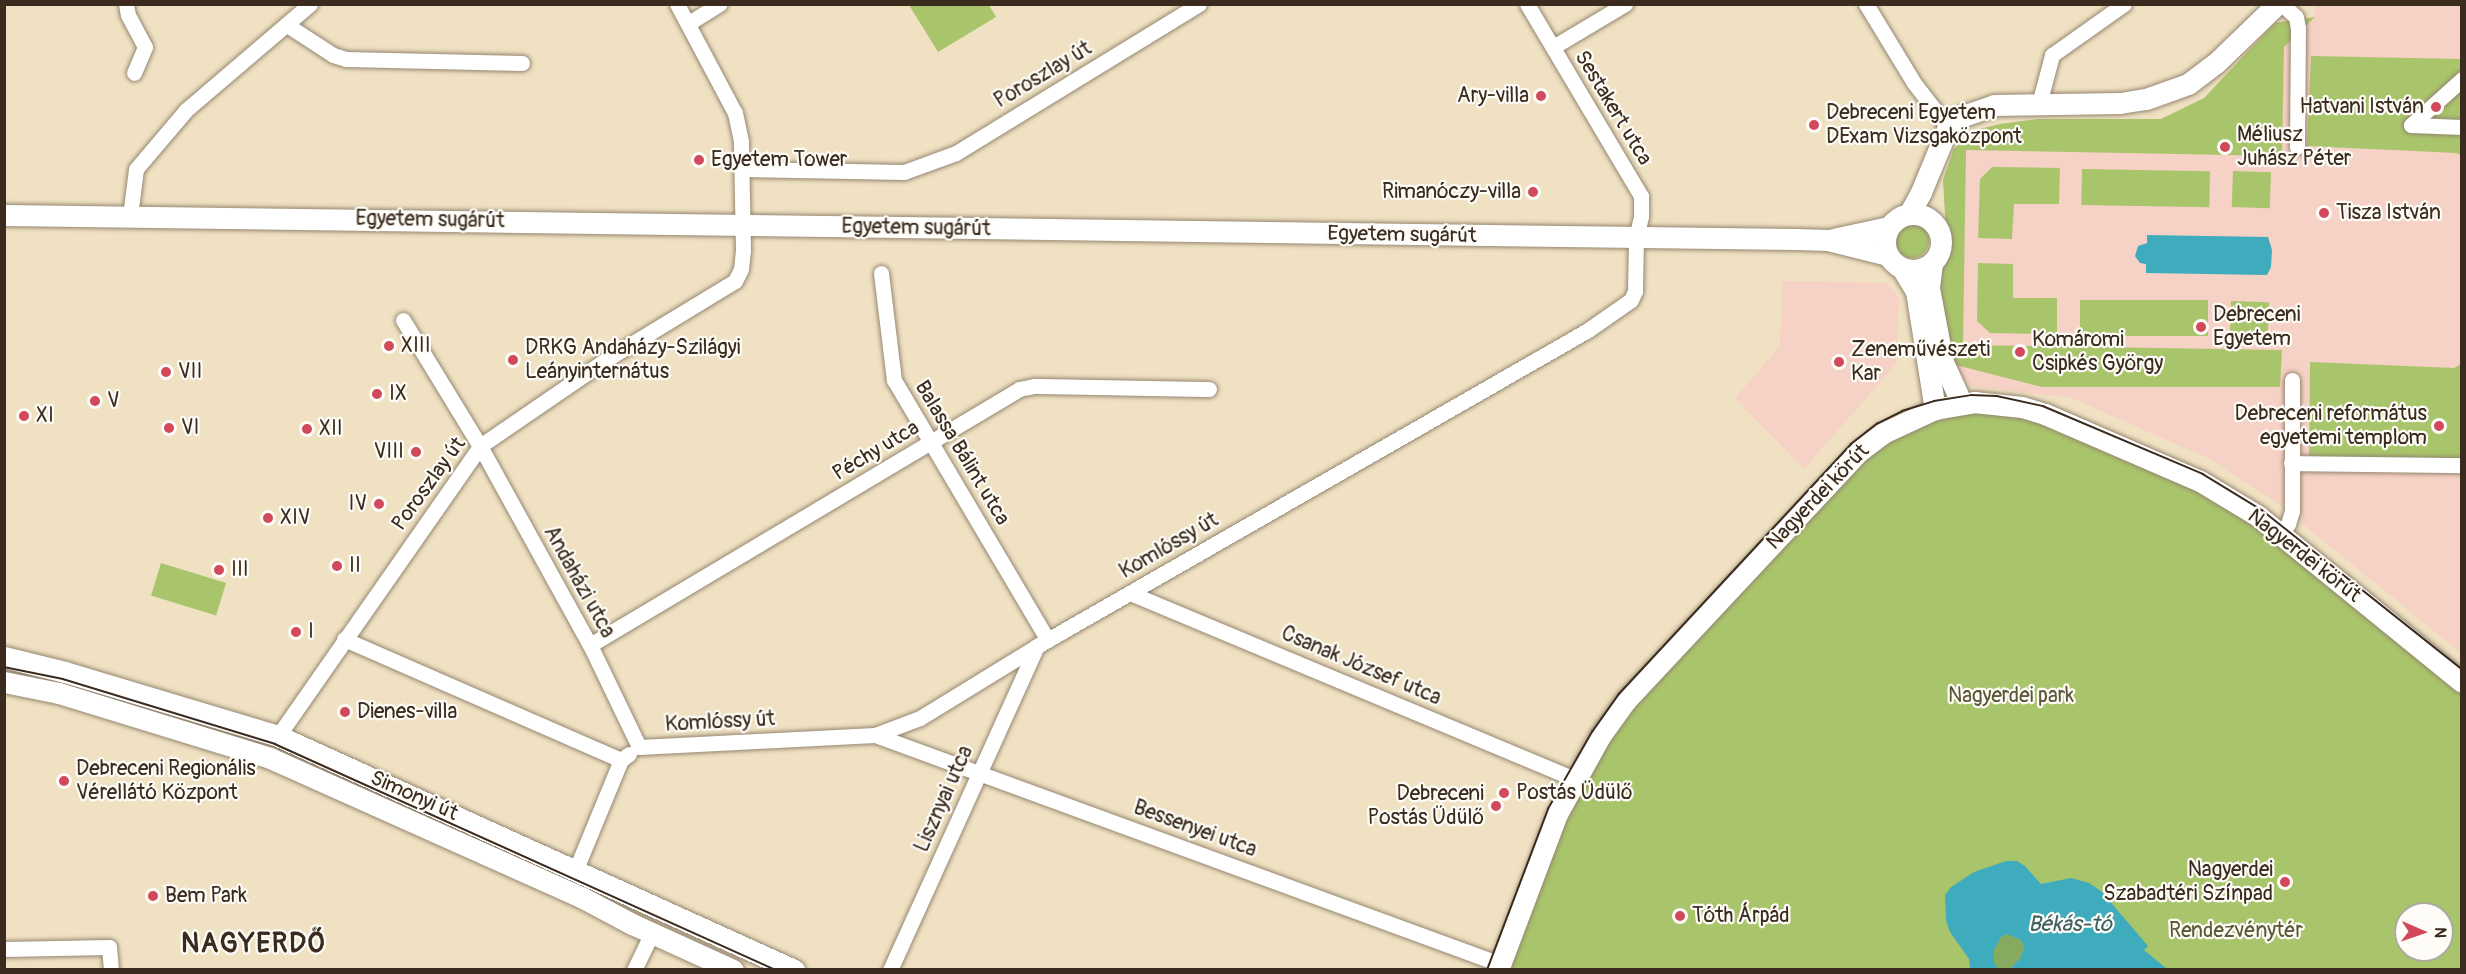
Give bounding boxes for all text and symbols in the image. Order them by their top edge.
street label: Poroszlay út [990,36,1096,114]
street label: Sestakert utca [1569,46,1657,170]
place label: Ary-villa [1457,83,1529,109]
marker: Ary-villa [1534,89,1548,103]
place label: Hatvani István [2299,94,2424,120]
place label: Debreceni Egyetem DExam Vizsgaközpont [1826,100,2022,150]
marker: Hatvani István [2429,100,2443,114]
marker: Debreceni Egyetem DExam Vizsgaközpont [1807,118,1821,132]
place label: Méliusz Juhász Péter [2237,122,2351,172]
marker: Méliusz Juhász Péter [2218,140,2232,154]
place label: Egyetem Tower [711,147,847,173]
marker: Egyetem Tower [692,153,706,167]
place label: Rimanóczy-villa [1382,179,1521,205]
marker: Rimanóczy-villa [1526,185,1540,199]
place label: Tisza István [2336,200,2441,226]
street label: Egyetem sugárút [355,206,505,234]
marker: Tisza István [2317,206,2331,220]
street label: Egyetem sugárút [841,214,991,242]
street label: Egyetem sugárút [1327,221,1477,249]
place label: Debreceni Egyetem [2213,302,2300,352]
marker: Debreceni Egyetem [2194,320,2208,334]
place label: Komáromi Csipkés György [2032,327,2163,377]
place label: XIII [401,333,431,359]
place label: DRKG Andaházy-Szilágyi Leányinternátus [525,335,741,385]
place label: Zeneművészeti Kar [1851,337,1990,387]
marker: XIII [382,339,396,353]
marker: Komáromi Csipkés György [2013,345,2027,359]
marker: DRKG Andaházy-Szilágyi Leányinternátus [506,353,520,367]
marker: Zeneművészeti Kar [1832,355,1846,369]
place label: VII [178,359,202,385]
marker: VII [159,365,173,379]
street label: Balassa Bálint utca [909,376,1015,530]
place label: IX [389,381,407,407]
marker: IX [370,387,384,401]
place label: V [107,388,120,414]
marker: V [88,394,102,408]
place label: Debreceni református egyetemi templom [2235,401,2427,451]
place label: XI [36,403,54,429]
marker: XI [17,409,31,423]
place label: VI [181,415,200,441]
street label: Péchy utca [828,415,924,487]
place label: XII [319,416,343,442]
marker: Debreceni református egyetemi templom [2432,419,2446,433]
marker: VI [162,421,176,435]
marker: XII [300,422,314,436]
street label: Poroszlay út [387,432,471,536]
place label: VIII [374,439,404,465]
street label: Nagyerdei körút [1761,439,1875,555]
marker: VIII [409,445,423,459]
place label: IV [348,491,367,517]
marker: IV [372,497,386,511]
street label: Nagyerdei körút [2242,504,2366,608]
place label: XIV [280,505,310,531]
street label: Komlóssy út [1115,508,1223,584]
marker: XIV [261,511,275,525]
street label: Andaházi utca [538,522,620,642]
place label: II [349,553,361,579]
place label: III [231,557,249,583]
marker: II [330,559,344,573]
marker: III [212,563,226,577]
place label: I [308,619,314,645]
street label: Csanak József utca [1277,621,1445,711]
marker: I [289,625,303,639]
park label: Nagyerdei park [1948,683,2074,709]
place label: Dienes-villa [357,699,457,725]
marker: Dienes-villa [338,705,352,719]
street label: Komlóssy út [664,707,776,737]
street label: Lisznyai utca [909,742,979,856]
place label: Debreceni Regionális Vérellátó Központ [76,756,256,806]
street label: Simonyi út [366,766,462,826]
marker: Debreceni Regionális Vérellátó Központ [57,774,71,788]
place label: Postás Üdülő [1516,780,1632,806]
place label: Debreceni Postás Üdülő [1368,781,1484,831]
marker: Postás Üdülő [1497,786,1511,800]
street label: Bessenyei utca [1130,795,1260,863]
marker: Debreceni Postás Üdülő [1489,799,1503,813]
place label: Nagyerdei Szabadtéri Színpad [2103,857,2273,907]
marker: Nagyerdei Szabadtéri Színpad [2278,875,2292,889]
place label: Bem Park [165,883,247,909]
marker: Bem Park [146,889,160,903]
north arrow [2394,902,2454,962]
place label: Tóth Árpád [1692,903,1790,929]
marker: Tóth Árpád [1673,909,1687,923]
water label: Békás-tó [2028,912,2112,938]
park label: Rendezvénytér [2169,918,2303,944]
text: N [2430,927,2450,938]
district label: NAGYERDŐ [181,928,327,960]

